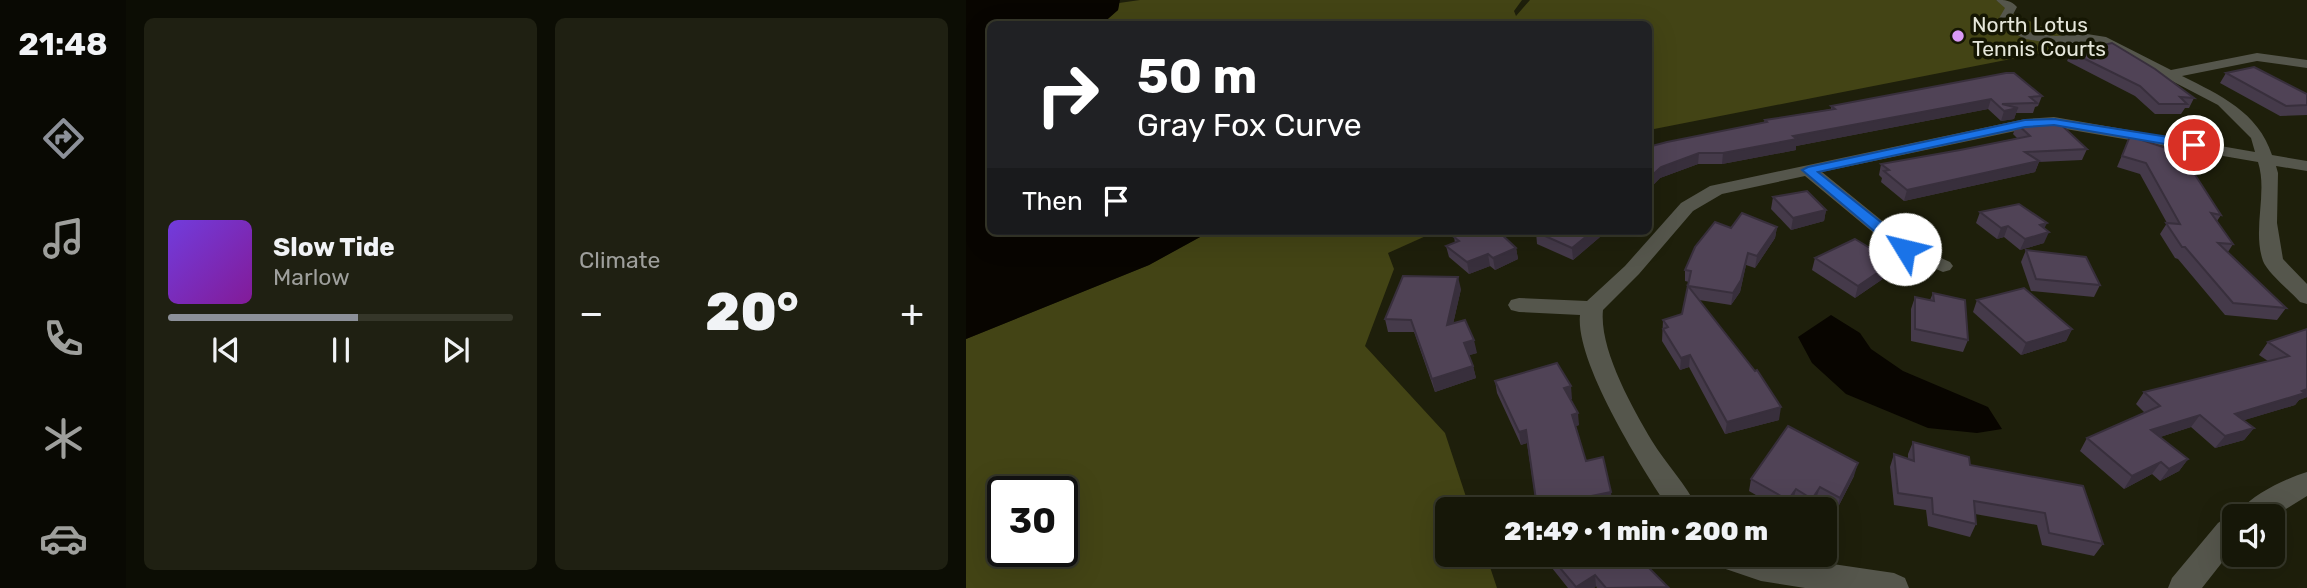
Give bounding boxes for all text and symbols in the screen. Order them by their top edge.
place label: North Lotus Tennis Courts [1972,12,2106,61]
text: 21:48 [18,25,108,63]
marker: North Lotus Tennis Courts [1950,28,1966,44]
text: 50 m [1137,47,1257,105]
icon: right [1022,49,1113,140]
text: Gray Fox Curve [1137,106,1362,144]
icon: directions [39,114,88,163]
pin [2164,115,2224,175]
icon: arrive [2175,126,2213,164]
icon: arrive [1097,182,1135,220]
text: Then [1022,186,1083,217]
position arrow [1868,212,1942,286]
icon: music [39,214,88,263]
text: Slow Tide [273,232,395,263]
text: Climate [579,246,660,274]
text: Marlow [273,263,350,291]
text: 20° [705,281,799,343]
text: − [579,290,604,336]
text: + [900,290,924,336]
icon: phone [39,314,88,363]
icon: previous [207,331,245,369]
icon: pause [322,331,360,369]
icon: next [437,331,475,369]
icon: climate [39,414,88,463]
speed limit sign: 30 [987,476,1078,567]
map controls [2222,504,2285,567]
button: sound [2222,504,2285,567]
icon: car [39,514,88,563]
text: 21:49 · 1 min · 200 m [1504,516,1768,547]

